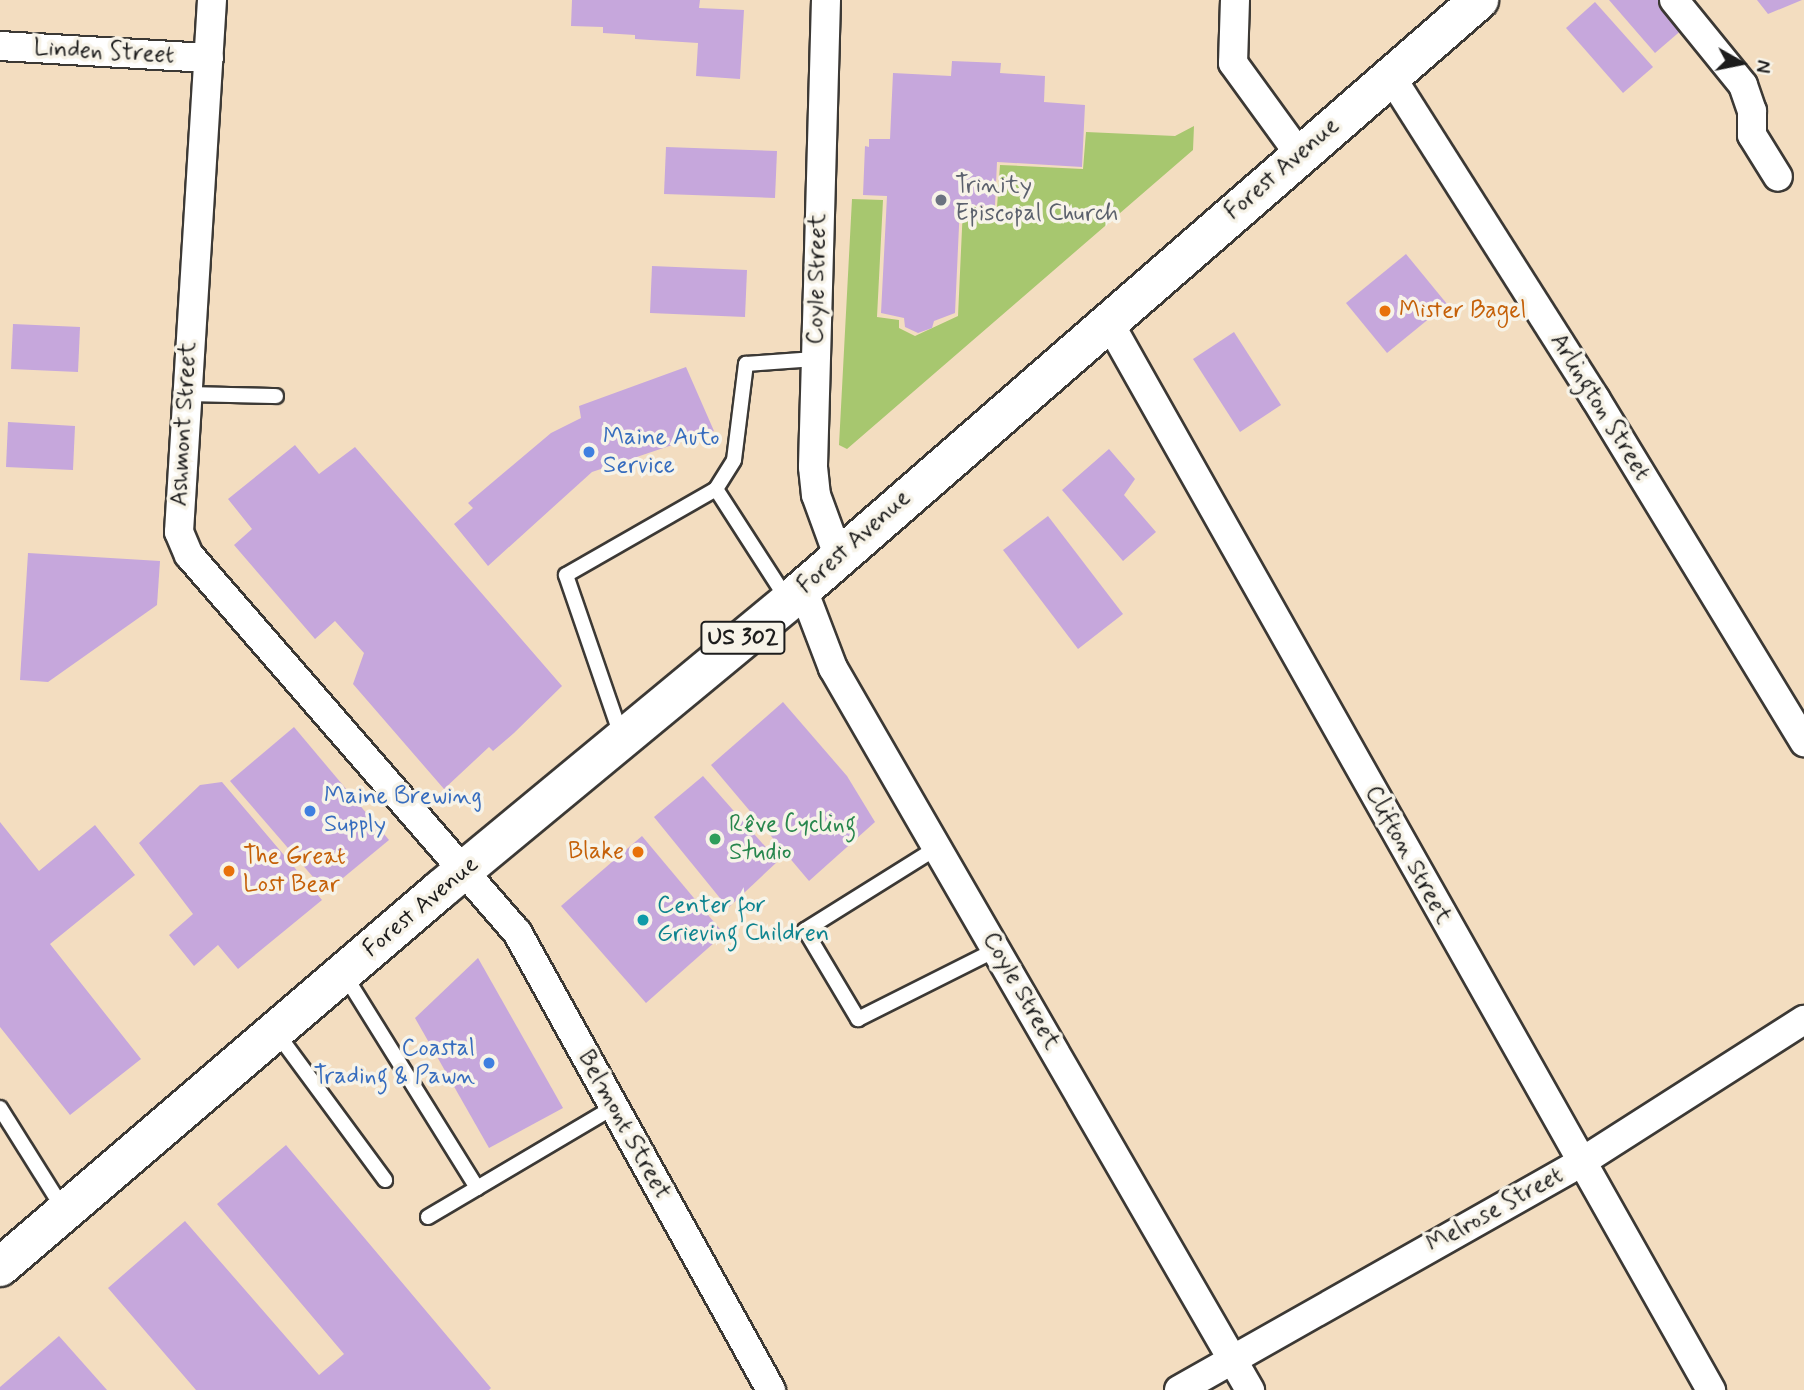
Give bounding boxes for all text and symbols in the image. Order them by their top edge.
north arrow [1706,28,1776,98]
street label: Linden Street [31,34,177,70]
text: N [1749,58,1776,75]
street label: Forest Avenue [1219,112,1345,226]
place label: Trinity Episcopal Church [955,172,1124,228]
marker: Trinity Episcopal Church [933,192,949,208]
street label: Coyle Street [801,213,833,345]
place label: Mister Bagel [1399,297,1525,325]
marker: Mister Bagel [1377,303,1393,319]
street label: Arlington Street [1542,327,1658,487]
street label: Ashmont Street [165,341,203,507]
place label: Maine Auto Service [603,424,719,480]
marker: Maine Auto Service [581,444,597,460]
street label: Forest Avenue [792,484,916,600]
road number: US 302 [699,618,787,658]
street label: Clifton Street [1358,781,1458,929]
place label: Maine Brewing Supply [324,783,478,839]
marker: Maine Brewing Supply [302,803,318,819]
place label: Rêve Cycling Studio [729,811,860,867]
marker: Rêve Cycling Studio [707,831,723,847]
place label: Blake [568,838,624,866]
place label: The Great Lost Bear [243,843,344,899]
marker: Blake [630,844,646,860]
street label: Forest Avenue [357,850,485,964]
marker: The Great Lost Bear [221,863,237,879]
place label: Center for Grieving Children [657,892,835,948]
marker: Center for Grieving Children [635,912,651,928]
street label: Coyle Street [976,927,1066,1055]
place label: Coastal Trading & Pawn [313,1035,475,1091]
street label: Belmont Street [571,1046,677,1204]
marker: Coastal Trading & Pawn [481,1055,497,1071]
street label: Melrose Street [1420,1160,1570,1260]

